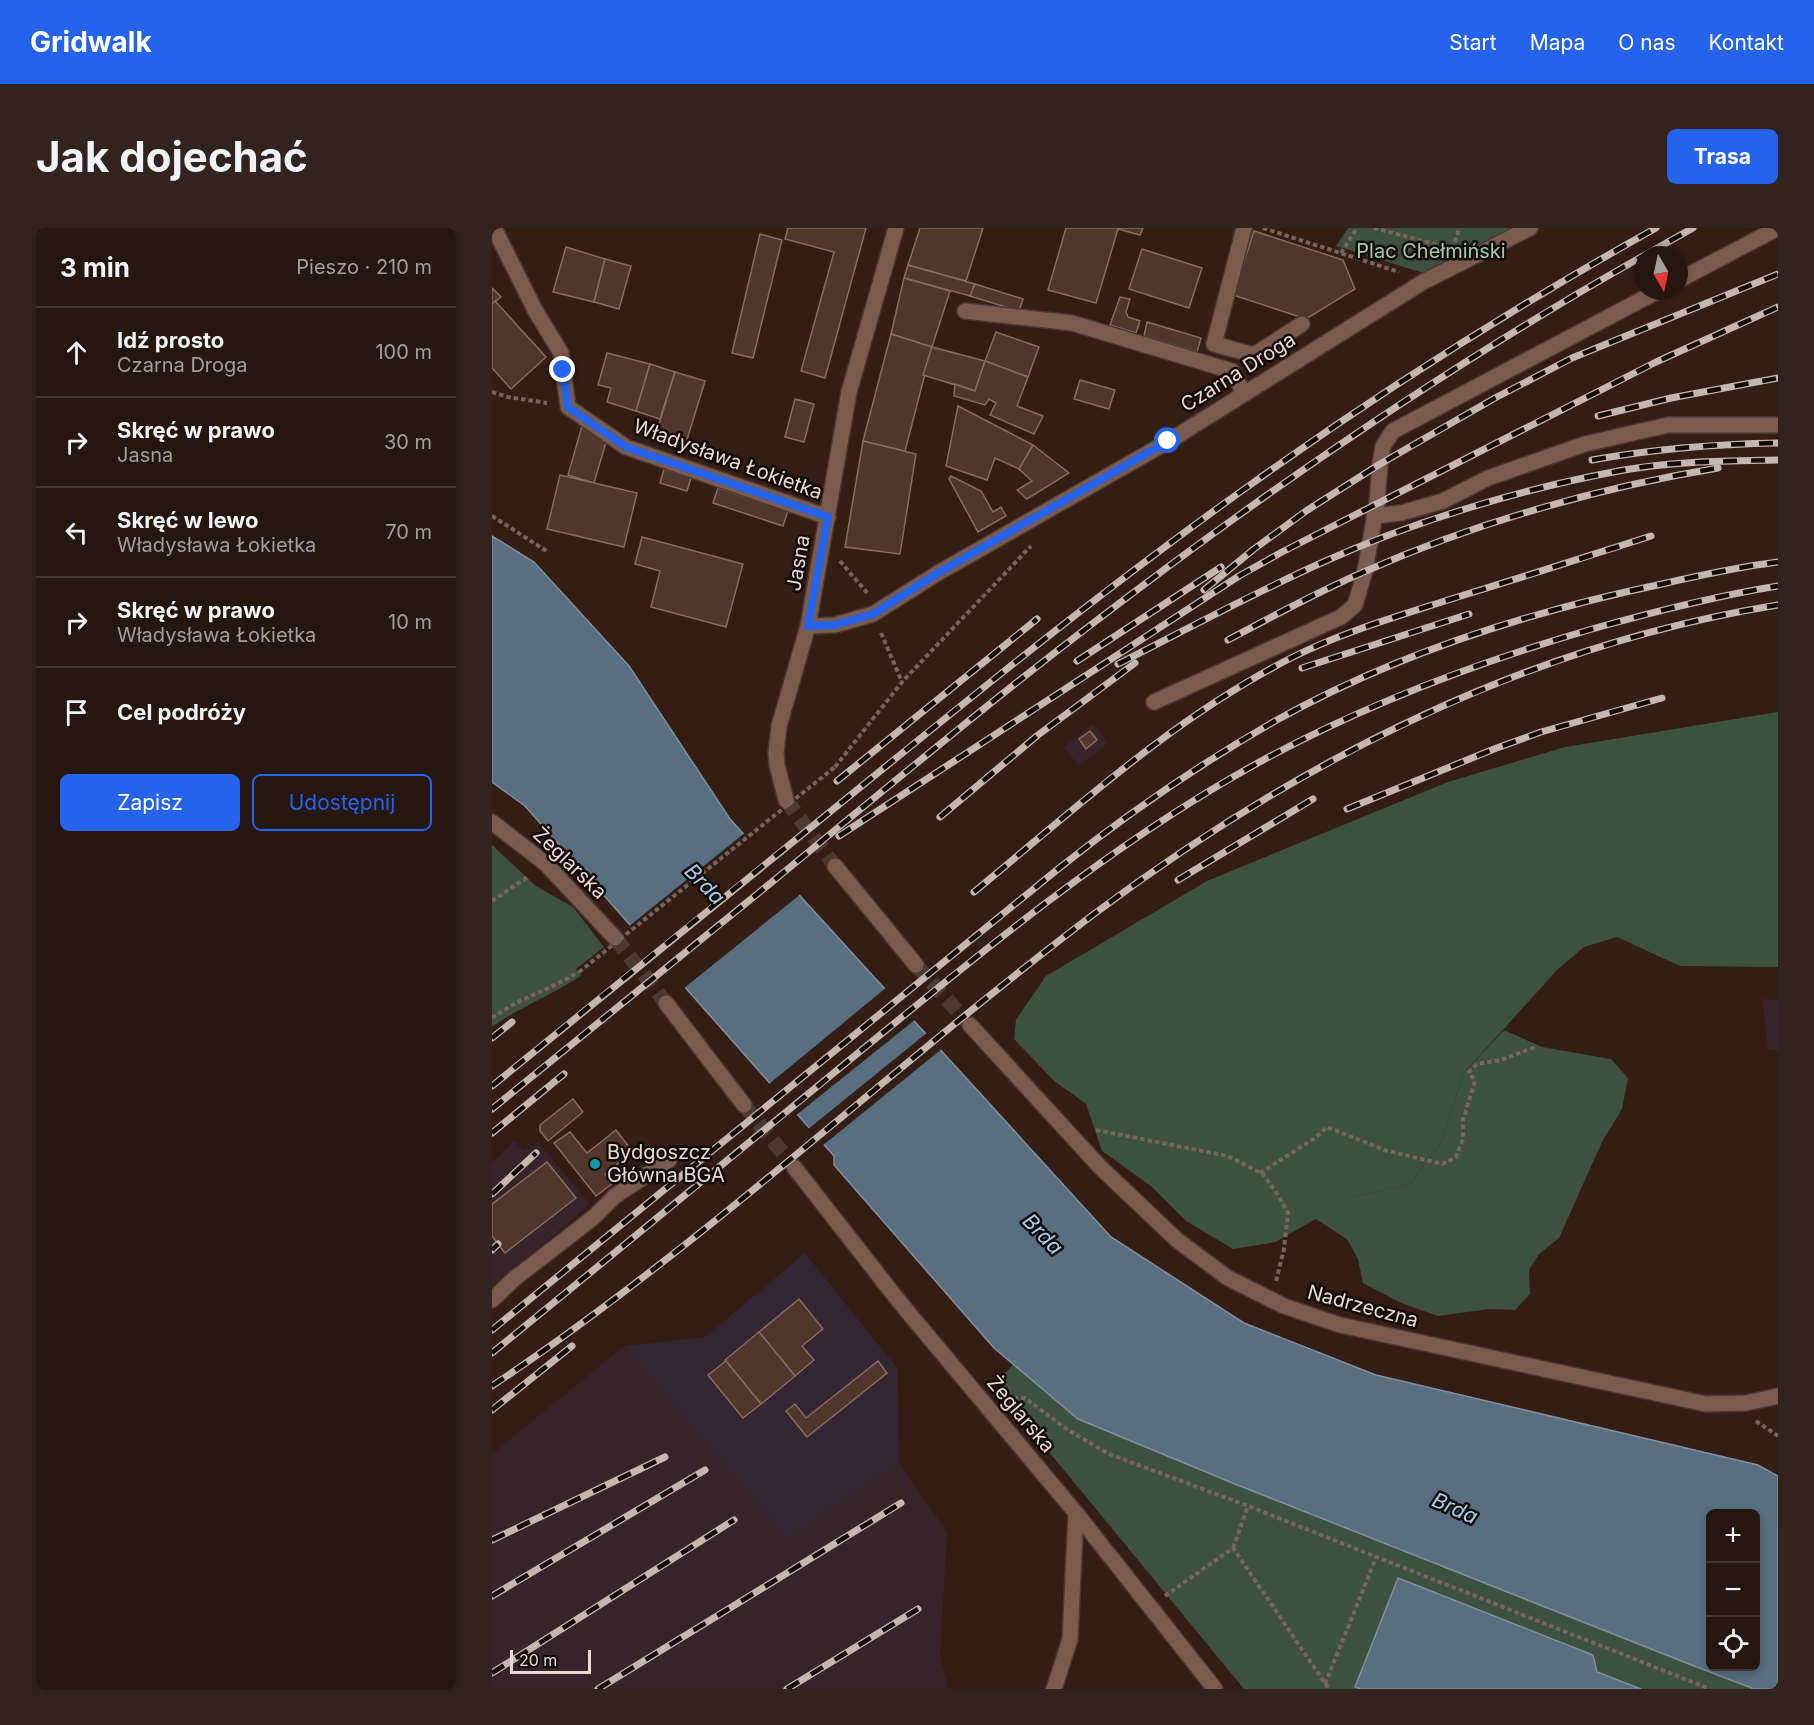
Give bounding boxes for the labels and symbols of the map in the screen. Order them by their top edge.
park label: Plac Chełmiński [1356,239,1506,263]
north arrow [1634,246,1688,300]
street label: Czarna Droga [1176,327,1300,417]
route end [549,356,575,382]
street label: Władysława Łokietka [630,414,826,504]
route start [1154,427,1180,453]
street label: Jasna [781,533,815,593]
street label: Żeglarska [528,821,612,904]
water label: Brda [680,858,730,910]
place label: Bydgoszcz Główna BGA [607,1140,725,1187]
marker: Bydgoszcz Główna BGA [588,1157,602,1171]
water label: Brda [1018,1208,1068,1260]
street label: Nadrzeczna [1305,1280,1421,1332]
street label: Żeglarska [982,1370,1061,1457]
water label: Brda [1428,1487,1482,1529]
scale bar [510,1647,591,1674]

